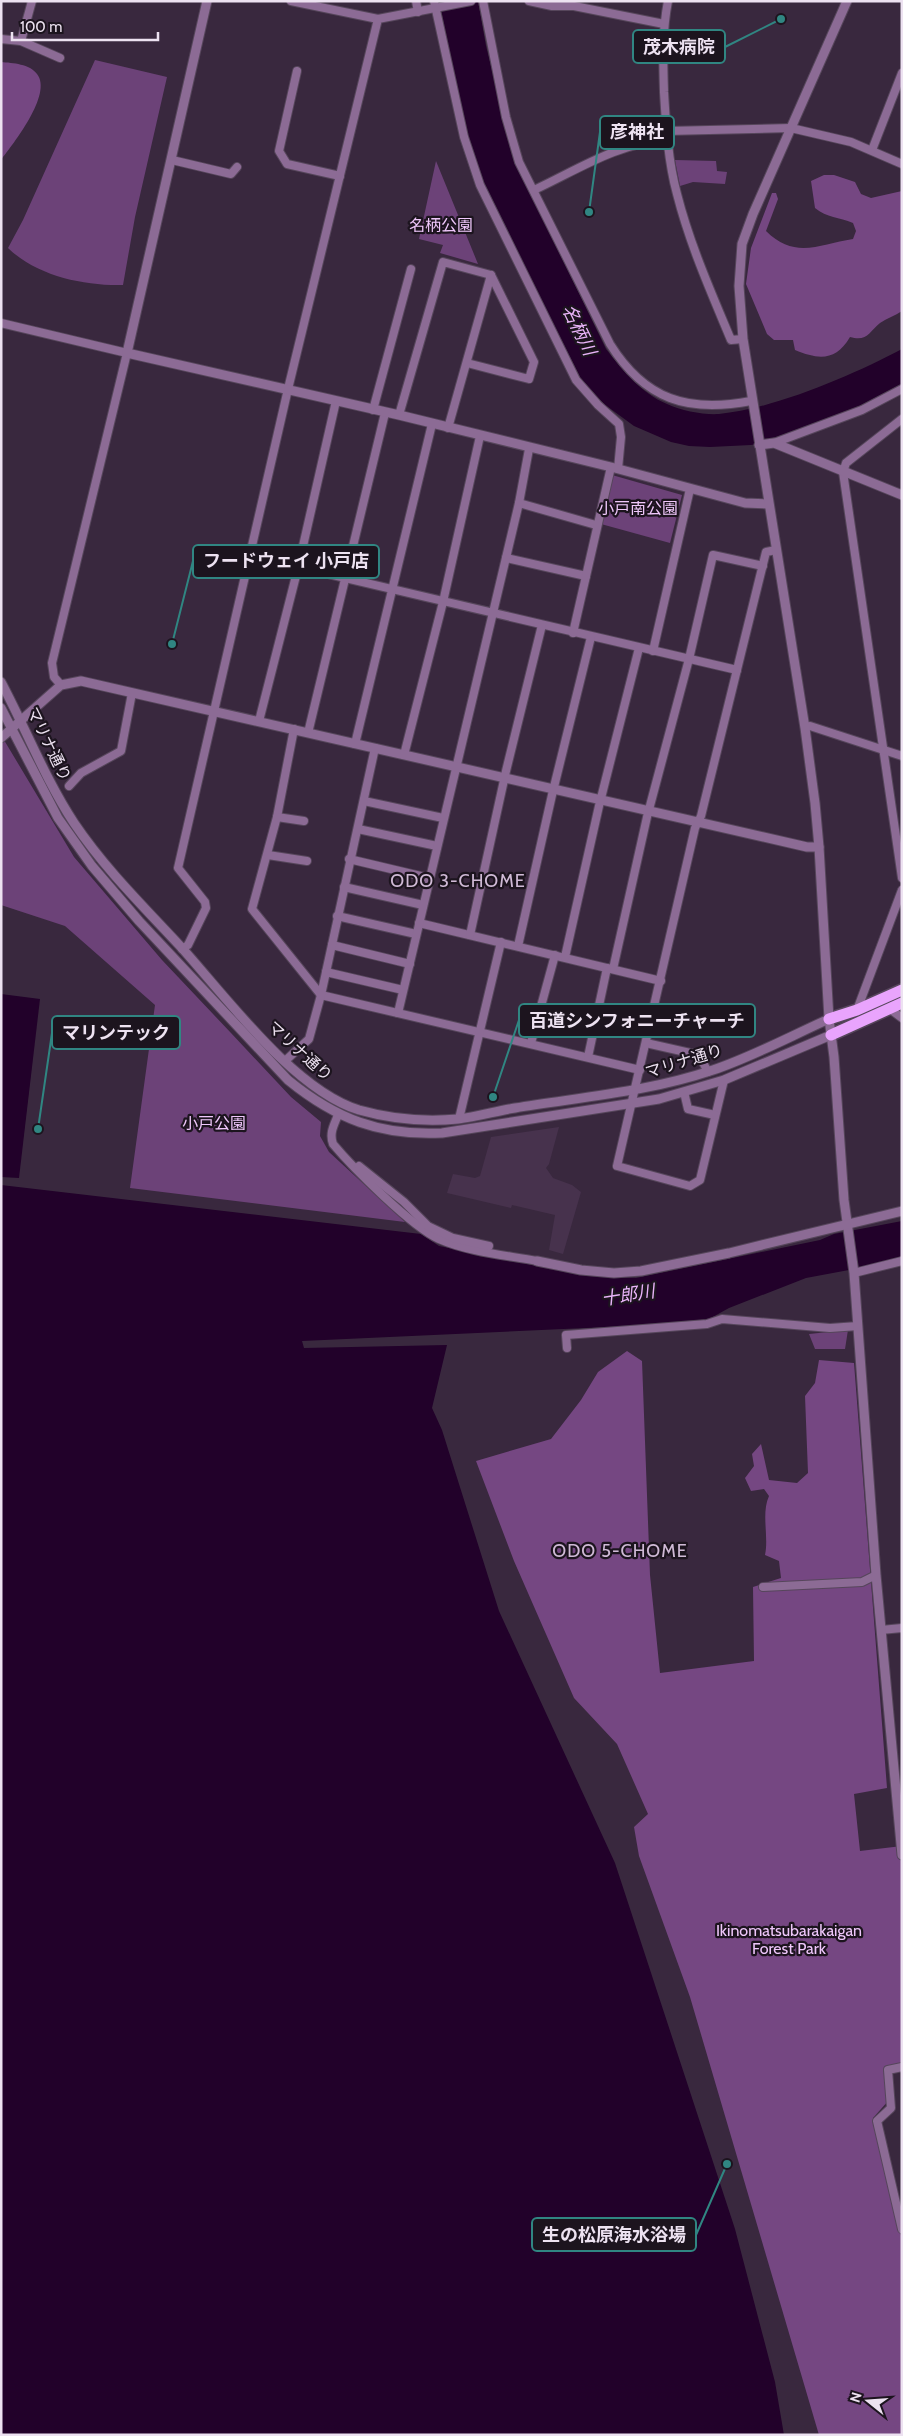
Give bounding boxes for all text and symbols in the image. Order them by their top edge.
scale bar [12,10,159,42]
text: 100 m [20,18,62,36]
callout: 茂木病院 [633,30,725,63]
text: 茂木病院 [643,36,715,58]
callout: 彦神社 [600,116,674,149]
text: 彦神社 [610,121,664,143]
park label: 名柄公園 [409,216,473,235]
water label: 名柄川 [557,301,602,361]
park label: 小戸南公園 [598,499,678,518]
callout: フードウェイ 小戸店 [193,545,379,578]
text: フードウェイ 小戸店 [203,550,369,572]
street label: マリナ通り [23,704,75,784]
district label: ODO 3-CHOME [390,870,526,892]
callout: 百道シンフォニーチャーチ [519,1004,755,1037]
text: 百道シンフォニーチャーチ [529,1010,745,1032]
callout: マリンテック [52,1016,180,1049]
street label: マリナ通り [264,1017,336,1085]
text: マリンテック [62,1022,170,1044]
street label: マリナ通り [643,1040,725,1082]
park label: 小戸公園 [182,1114,246,1133]
water label: 十郎川 [600,1280,658,1310]
district label: ODO 5-CHOME [552,1540,688,1562]
park label: Ikinomatsubarakaigan Forest Park [716,1921,862,1958]
callout: 生の松原海水浴場 [532,2218,696,2251]
text: 生の松原海水浴場 [542,2224,686,2246]
north arrow [843,2376,893,2426]
text: N [846,2390,866,2405]

